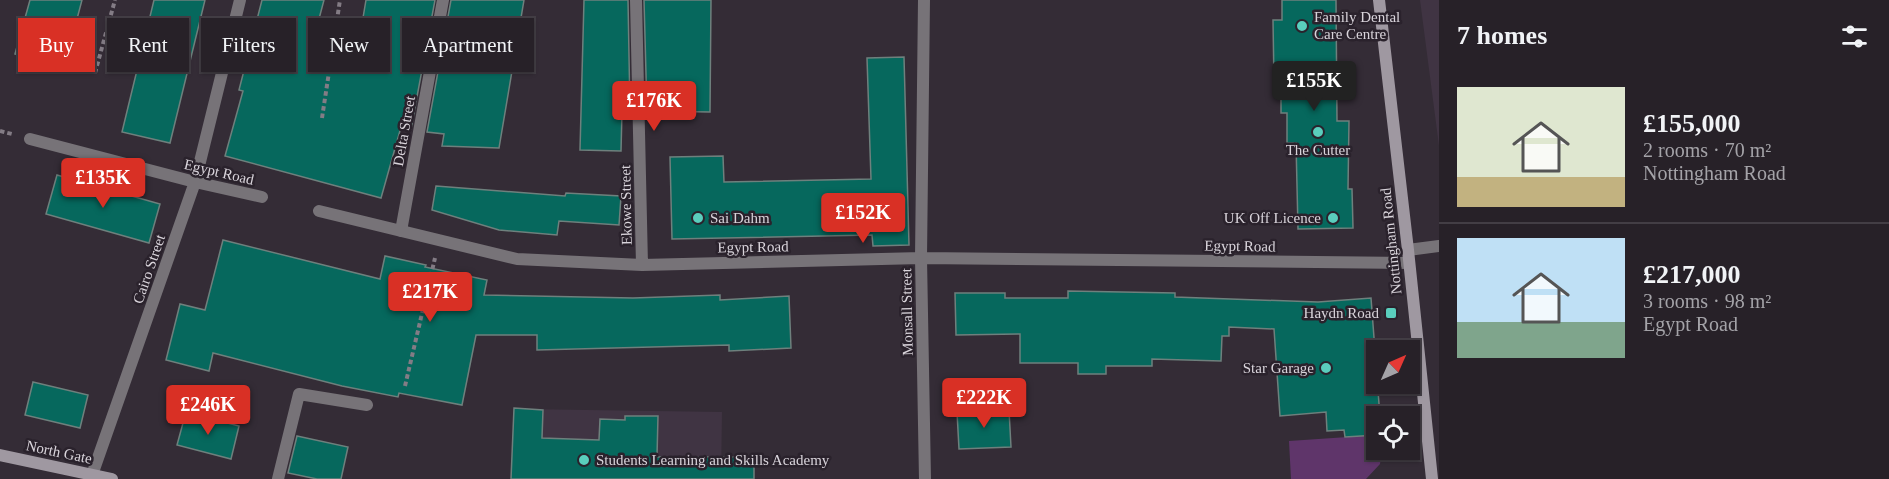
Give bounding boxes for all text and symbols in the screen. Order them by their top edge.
place label: Family Dental Care Centre [1314,9,1400,42]
chip: Buy [18,18,95,72]
chip: Rent [107,18,189,72]
chip: Filters [201,18,296,72]
chip: New [308,18,390,72]
chip: Apartment [402,18,534,72]
marker: Family Dental Care Centre [1295,19,1309,33]
icon: filters [1838,20,1871,53]
text: 7 homes [1457,21,1547,50]
pin: £155K [1272,61,1356,112]
text: £155K [1286,69,1342,91]
pin: £176K [612,81,696,132]
text: £176K [626,89,682,111]
street label: Delta Street [390,94,418,167]
text: £155,000 [1643,109,1741,138]
icon: home [1505,111,1577,183]
marker: The Cutter [1311,125,1325,139]
text: 2 rooms · 70 m² [1643,139,1771,161]
place label: The Cutter [1286,142,1350,158]
street label: Egypt Road [182,156,256,188]
pin: £135K [61,158,145,209]
text: Nottingham Road [1643,162,1786,184]
street label: Ekowe Street [617,164,635,245]
text: £135K [75,166,131,188]
street label: Nottingham Road [1377,186,1405,295]
pin: £152K [821,193,905,244]
text: £152K [835,201,891,223]
place label: Sai Dahm [710,210,770,226]
place label: UK Off Licence [1224,210,1321,226]
marker: Sai Dahm [691,211,705,225]
marker: UK Off Licence [1326,211,1340,225]
street label: Cairo Street [130,232,169,306]
street label: Egypt Road [1204,237,1276,255]
street label: Egypt Road [717,238,789,256]
text: £217,000 [1643,260,1741,289]
icon: home [1505,262,1577,334]
street label: Monsall Street [898,267,916,356]
pin: £217K [388,272,472,323]
text: £217K [402,280,458,302]
text: 3 rooms · 98 m² [1643,290,1771,312]
place label: Haydn Road [1304,305,1379,321]
marker: Haydn Road [1384,306,1398,320]
text: Egypt Road [1643,313,1738,335]
north arrow [1366,340,1420,394]
map controls [1366,340,1420,460]
place label: Star Garage [1243,360,1314,376]
marker: Star Garage [1319,361,1333,375]
pin: £222K [942,378,1026,429]
pin: £246K [166,385,250,436]
text: £222K [956,386,1012,408]
text: £246K [180,393,236,415]
button: locate [1366,406,1420,460]
street label: North Gate [25,437,94,467]
place label: Students Learning and Skills Academy [596,452,830,468]
marker: Students Learning and Skills Academy [577,453,591,467]

